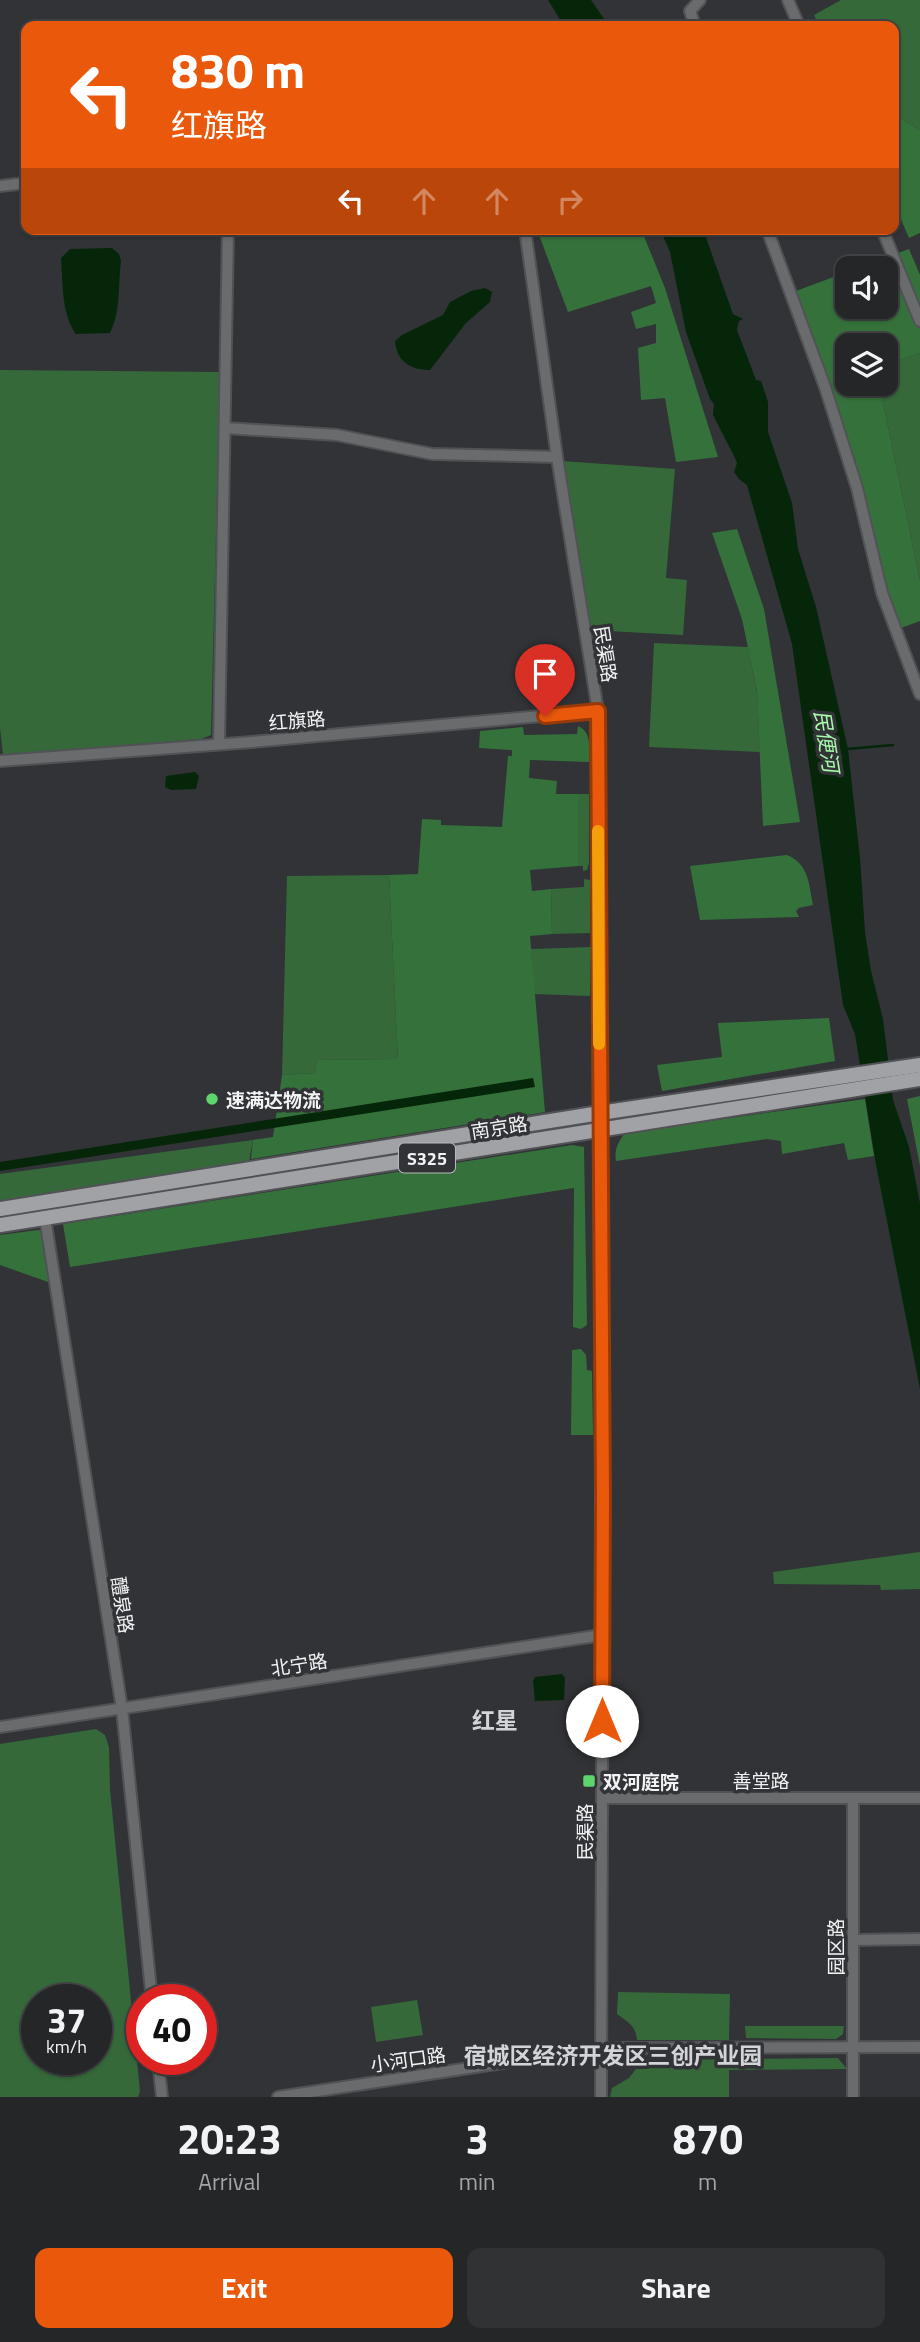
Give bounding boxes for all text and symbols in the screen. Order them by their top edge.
text: 830 m [171,32,305,107]
icon: left [56,49,147,140]
text: 红旗路 [171,101,267,149]
icon: left [332,182,370,220]
icon: ahead [405,182,443,220]
icon: ahead [478,182,516,220]
icon: right [551,182,589,220]
map controls [835,256,898,396]
button: sound [835,256,898,319]
button: layers [835,333,898,396]
street label: 民渠路 [587,624,625,684]
pin [515,644,575,716]
icon: arrive [526,655,564,693]
street label: 红旗路 [267,703,327,737]
water label: 民便河 [806,707,848,779]
place label: 速满达物流 [226,1085,321,1114]
marker: 速满达物流 [204,1091,220,1107]
street label: 南京路 [469,1108,529,1146]
road number: S325 [399,1143,455,1172]
street label: 醴泉路 [104,1575,142,1635]
street label: 北宁路 [269,1645,329,1683]
position arrow [565,1684,639,1758]
district label: 红星 [472,1703,518,1738]
street label: 善堂路 [732,1766,790,1795]
place label: 双河庭院 [603,1767,679,1796]
marker: 双河庭院 [581,1773,597,1789]
street label: 民渠路 [570,1803,599,1861]
street label: 园区路 [821,1918,850,1976]
speed limit sign: 40 [126,1984,217,2075]
text: 37 [47,1993,86,2047]
text: km/h [46,2033,87,2060]
district label: 宿城区经济开发区三创产业园 [464,2038,763,2073]
street label: 小河口路 [368,2039,448,2079]
text: 20:23 [177,2106,282,2170]
text: 3 [465,2106,489,2170]
text: 870 [672,2106,743,2170]
text: Arrival [198,2164,261,2199]
text: min [459,2164,495,2199]
text: m [698,2164,717,2199]
button: Exit [35,2248,453,2328]
button: Share [467,2248,885,2328]

